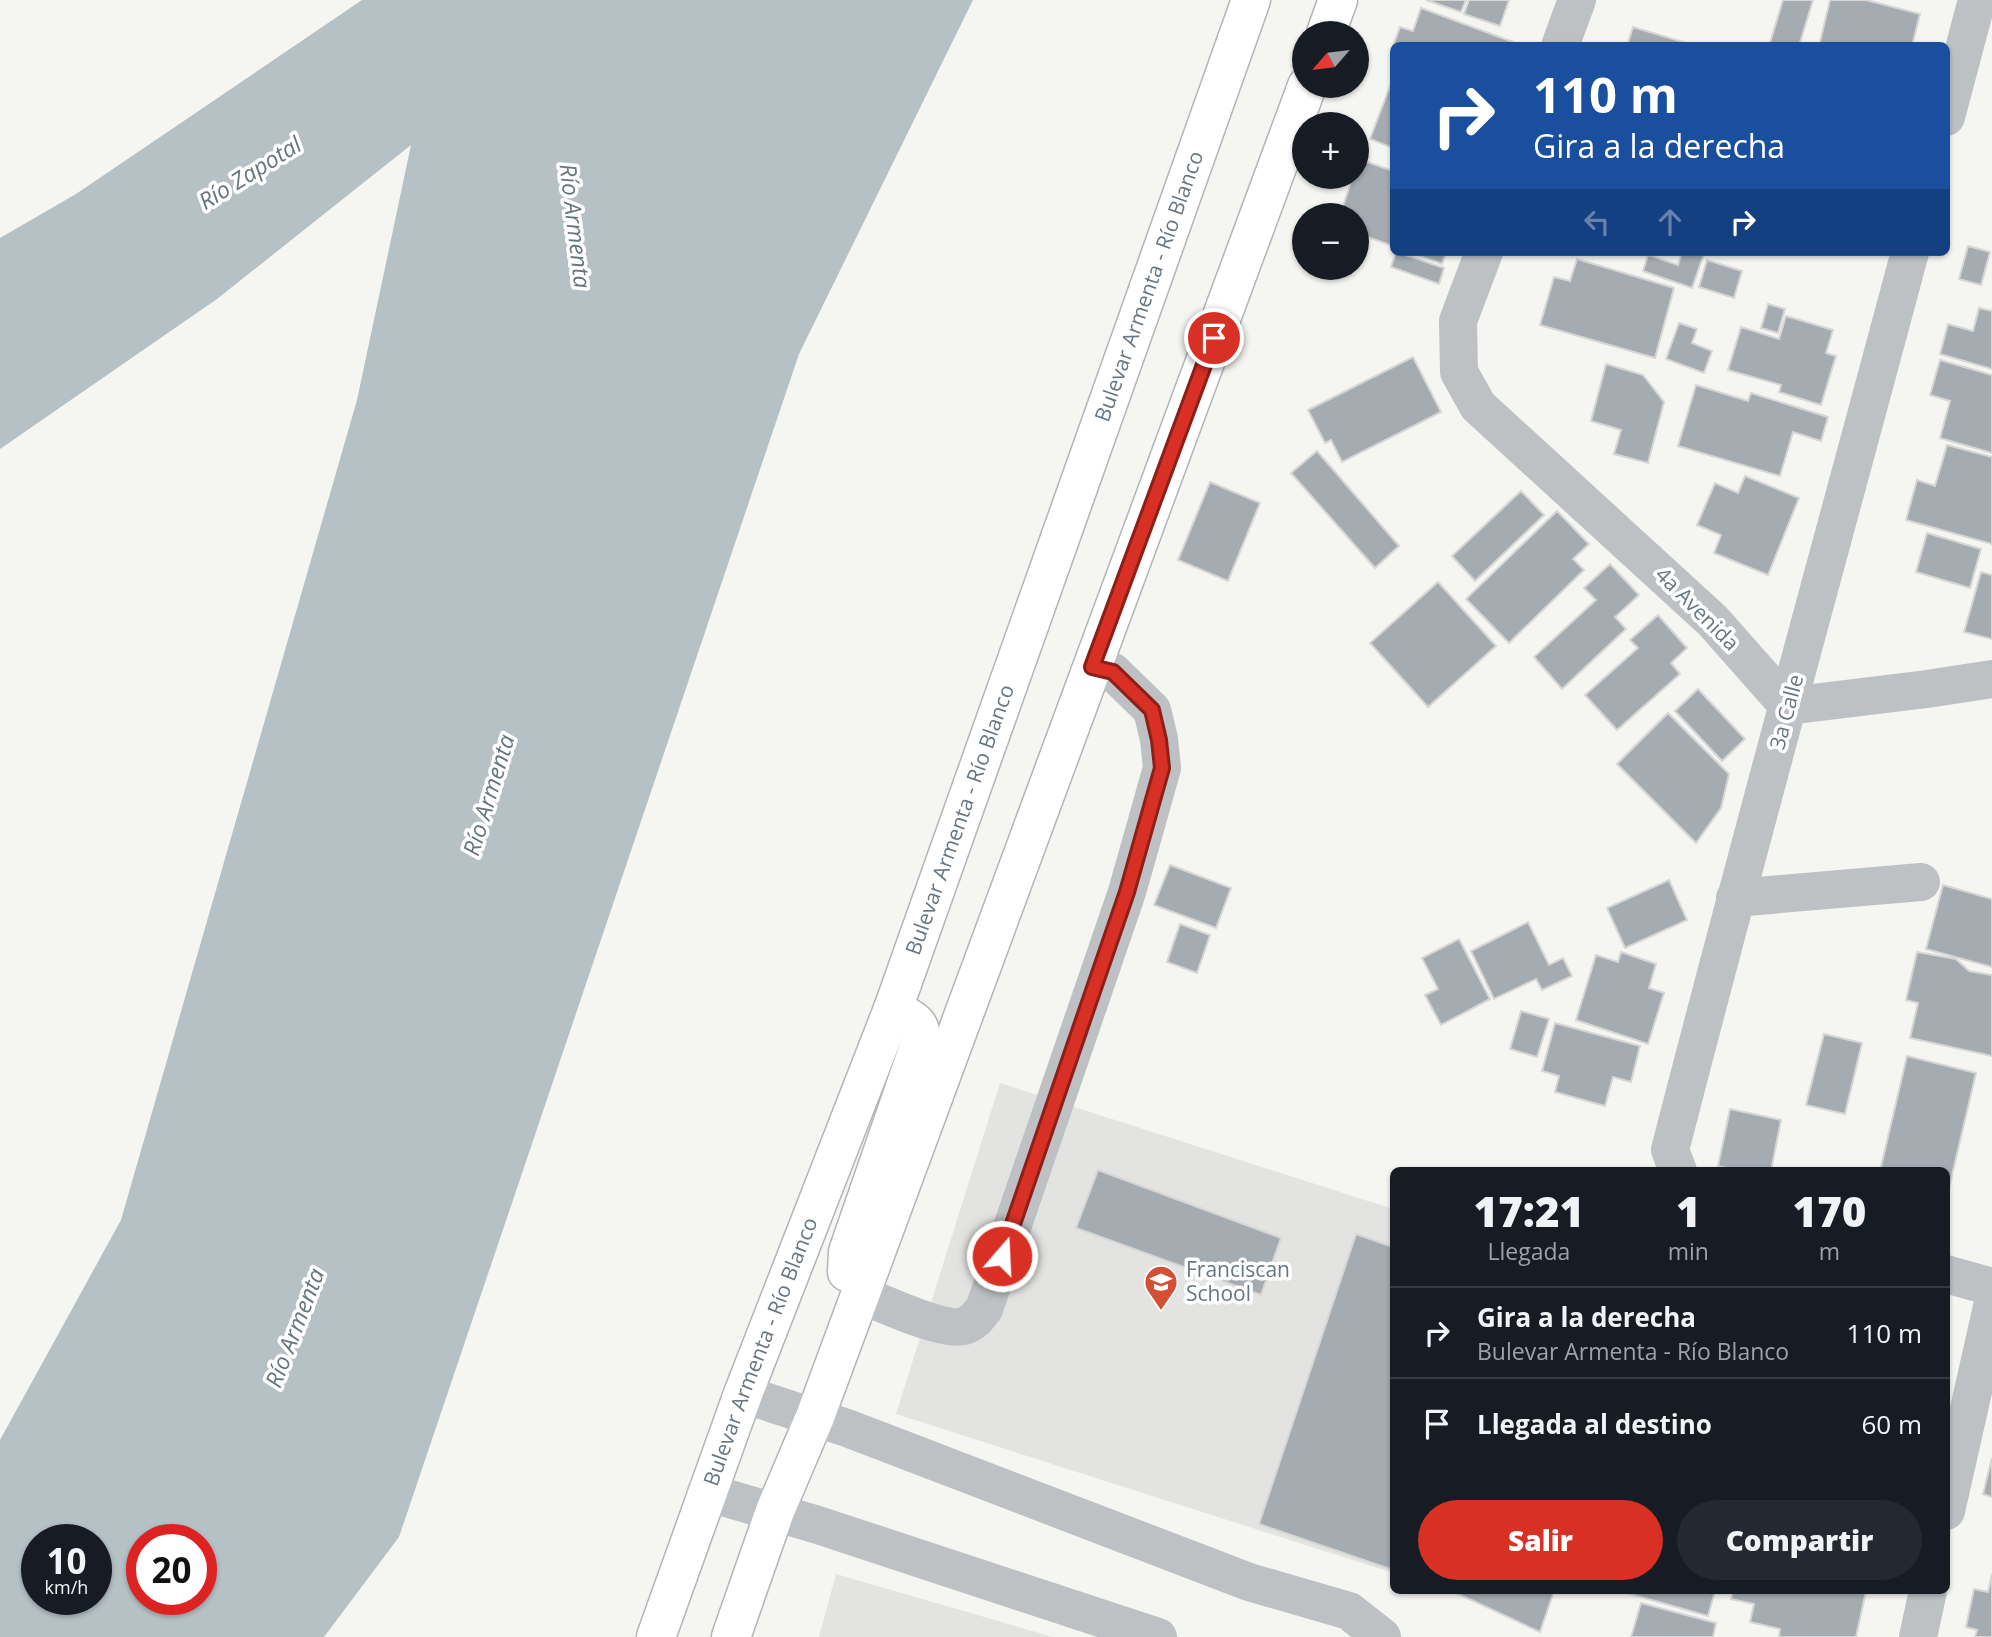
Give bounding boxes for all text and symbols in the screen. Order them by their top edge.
north arrow [1292,21,1368,98]
map controls [1292,21,1369,280]
text: 110 m [1533,61,1678,127]
icon: right [1418,70,1509,161]
button: + [1292,112,1369,189]
text: Gira a la derecha [1533,124,1785,167]
water label: Río Zapotal [192,127,308,216]
street label: Bulevar Armenta - Río Blanco [1088,147,1209,425]
water label: Río Armenta [552,162,600,290]
button: − [1292,203,1369,280]
icon: left [1578,203,1616,241]
icon: ahead [1651,203,1689,241]
icon: right [1724,203,1762,241]
pin [1184,308,1244,368]
icon: arrive [1195,319,1233,357]
street label: 4a Avenida [1650,560,1746,656]
street label: 3a Calle [1763,671,1809,752]
street label: Bulevar Armenta - Río Blanco [898,680,1020,959]
water label: Río Armenta [454,730,522,859]
text: 17:21 [1474,1182,1584,1239]
text: 1 [1676,1182,1701,1239]
text: 170 [1793,1182,1866,1239]
street label: Bulevar Armenta - Río Blanco [696,1213,824,1489]
position arrow [965,1219,1039,1293]
text: Llegada [1487,1235,1570,1267]
text: min [1668,1235,1709,1267]
text: m [1819,1235,1840,1267]
place label: Franciscan School [1186,1255,1290,1307]
water label: Río Armenta [257,1263,331,1392]
school or university icon: Franciscan School [1142,1263,1180,1312]
text: Gira a la derecha [1477,1299,1696,1335]
icon: right [1418,1314,1456,1352]
text: 110 m [1847,1315,1922,1351]
text: Bulevar Armenta - Río Blanco [1477,1335,1789,1367]
icon: arrive [1418,1405,1456,1443]
text: Llegada al destino [1477,1406,1712,1442]
text: 60 m [1861,1406,1922,1442]
button: Salir [1418,1500,1663,1580]
button: Compartir [1677,1500,1922,1580]
speed limit sign: 20 [126,1524,217,1615]
text: 10 [46,1537,87,1584]
text: km/h [45,1575,88,1599]

